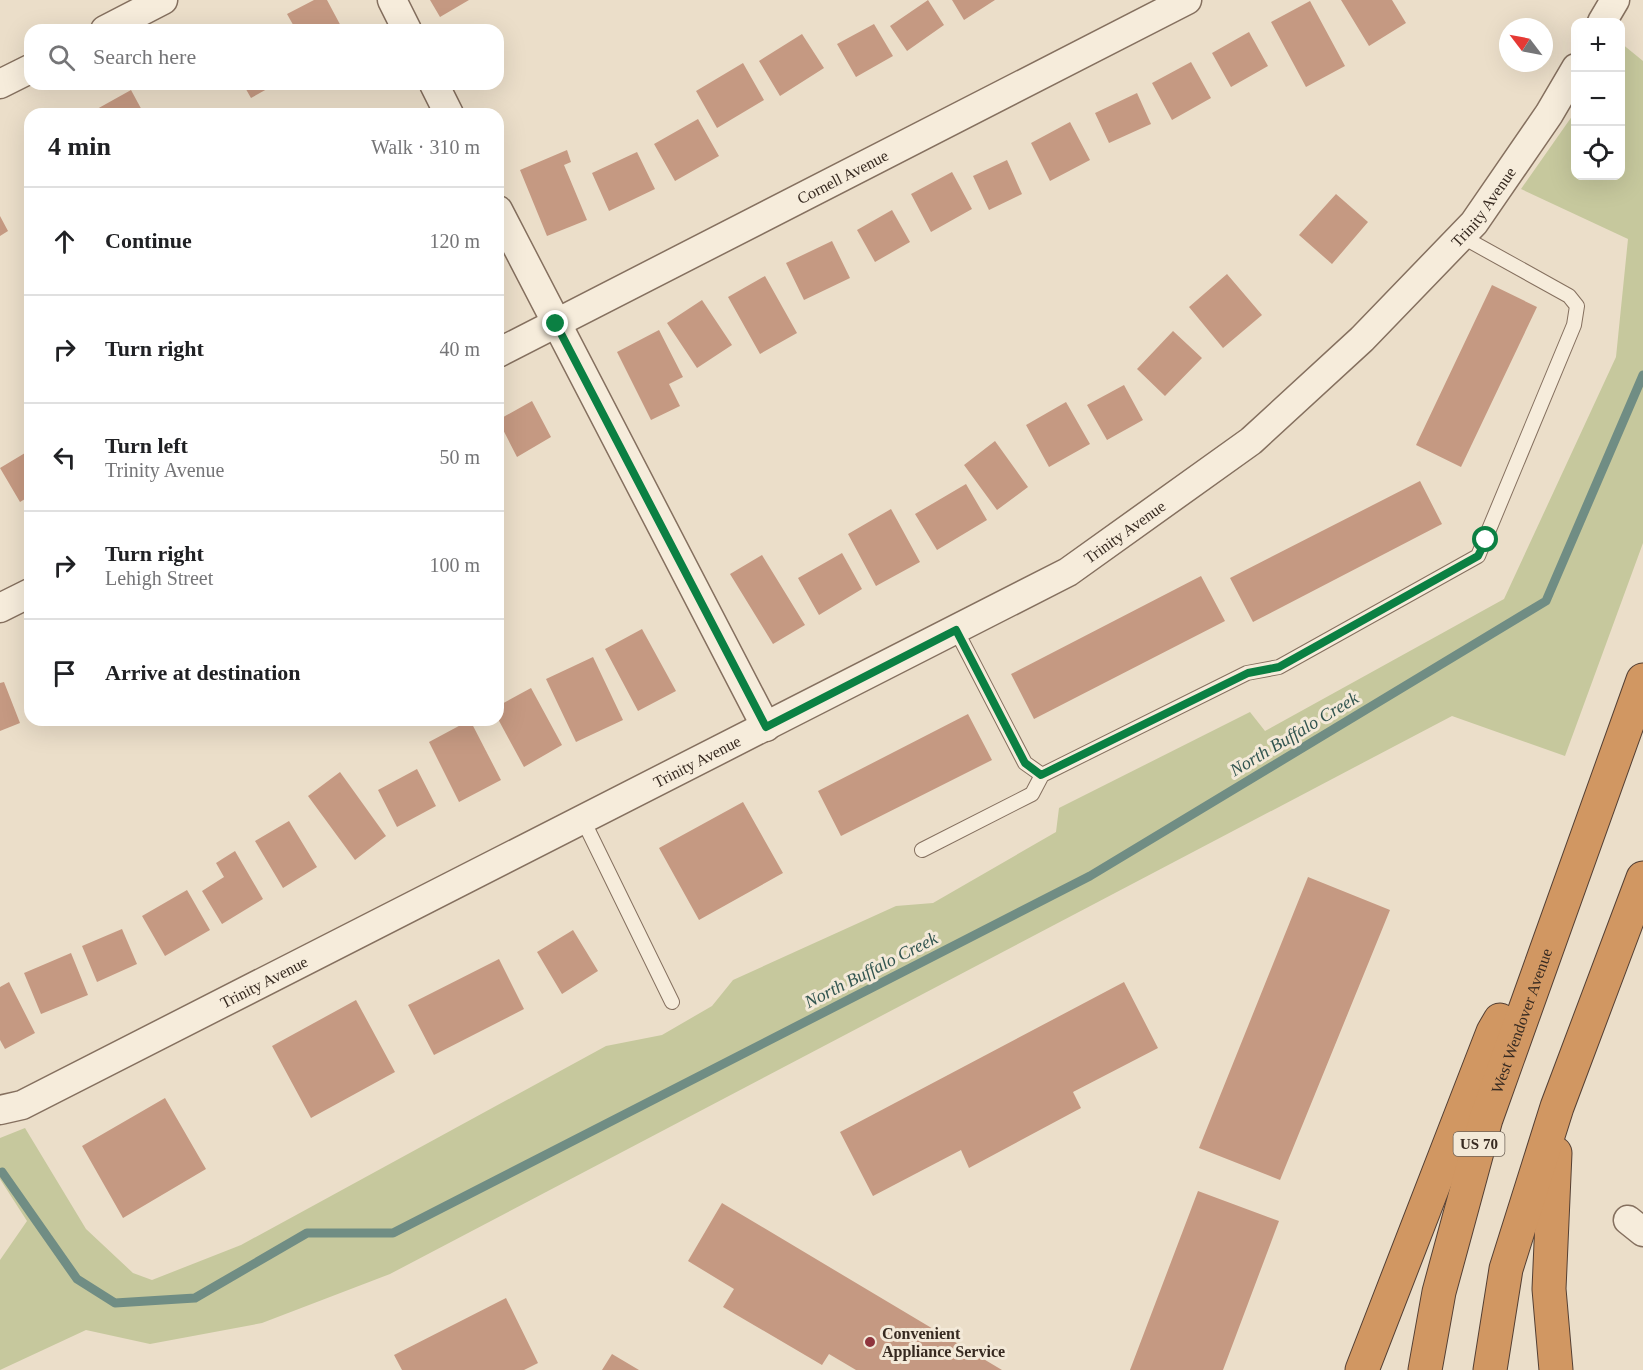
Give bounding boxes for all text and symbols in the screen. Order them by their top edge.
north arrow [1499,18,1553,72]
map controls [1571,18,1625,180]
button: + [1571,18,1625,72]
search box [24,24,504,90]
icon: search [45,41,78,74]
text: Search here [93,44,196,69]
button: − [1571,72,1625,126]
button: locate [1571,126,1625,180]
text: 4 min [48,132,111,161]
text: Walk · 310 m [371,136,480,158]
street label: Cornell Avenue [794,147,891,207]
street label: Trinity Avenue [1448,164,1519,250]
icon: ahead [48,225,81,258]
text: Continue [105,228,192,253]
text: 120 m [429,230,480,252]
route end [542,310,568,336]
icon: right [48,333,81,366]
text: Turn right [105,336,204,361]
text: 40 m [439,338,480,360]
text: Turn left [105,433,188,458]
icon: left [48,441,81,474]
text: 50 m [439,446,480,468]
text: Trinity Avenue [105,459,224,481]
street label: Trinity Avenue [1081,497,1169,567]
route start [1472,526,1498,552]
text: Turn right [105,541,204,566]
icon: right [48,549,81,582]
text: 100 m [429,554,480,576]
text: Lehigh Street [105,567,213,589]
icon: arrive [48,657,81,690]
text: Arrive at destination [105,660,301,685]
water label: North Buffalo Creek [1225,687,1363,781]
street label: Trinity Avenue [651,732,744,791]
water label: North Buffalo Creek [800,927,942,1013]
street label: West Wendover Avenue [1488,946,1555,1095]
street label: Trinity Avenue [218,953,311,1011]
road number: US 70 [1454,1132,1504,1156]
place label: Convenient Appliance Service [882,1325,1005,1361]
marker: Convenient Appliance Service [863,1335,877,1349]

